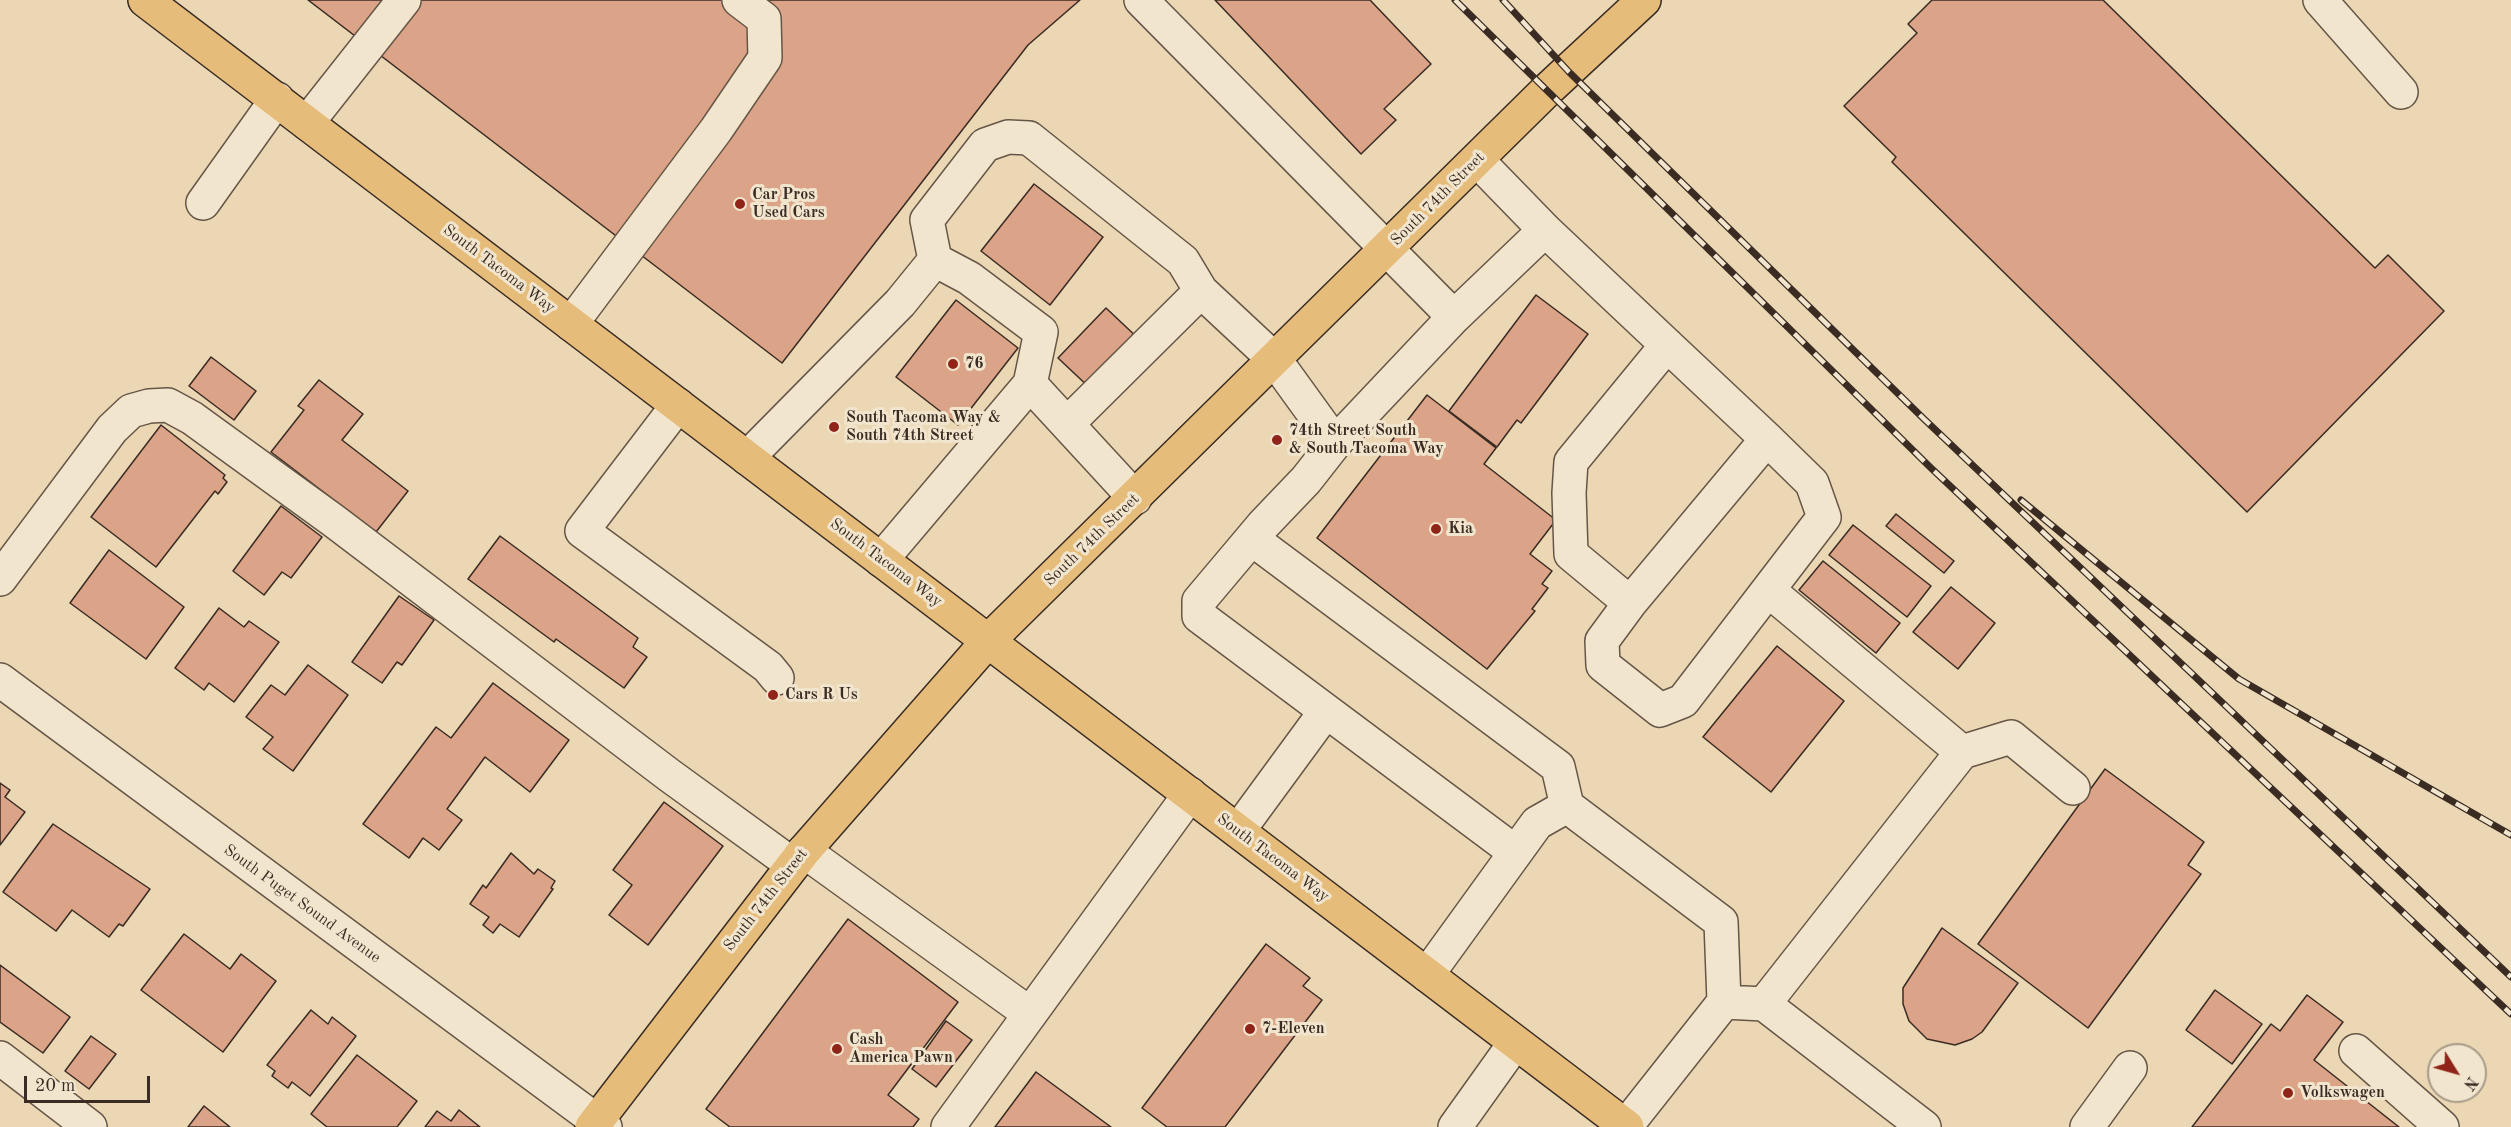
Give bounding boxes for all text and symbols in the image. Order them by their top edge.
street label: South 74th Street [1387,148,1489,250]
place label: Car Pros Used Cars [752,185,825,223]
marker: Car Pros Used Cars [733,197,747,211]
street label: South Tacoma Way [439,221,559,317]
place label: 76 [965,354,984,374]
marker: 76 [946,357,960,371]
place label: South Tacoma Way & South 74th Street [846,408,1001,446]
marker: South Tacoma Way & South 74th Street [827,420,841,434]
place label: 74th Street South & South Tacoma Way [1289,421,1444,459]
marker: 74th Street South & South Tacoma Way [1270,433,1284,447]
street label: South 74th Street [1040,490,1144,590]
street label: South Tacoma Way [826,515,946,611]
place label: Kia [1448,519,1473,539]
marker: Kia [1429,522,1443,536]
place label: Cars R Us [785,685,858,705]
marker: Cars R Us [766,688,780,702]
street label: South Tacoma Way [1213,810,1333,906]
street label: South Puget Sound Avenue [220,841,384,967]
street label: South 74th Street [720,845,812,955]
place label: 7-Eleven [1262,1019,1325,1039]
marker: 7-Eleven [1243,1022,1257,1036]
place label: Cash America Pawn [849,1030,953,1068]
marker: Cash America Pawn [830,1042,844,1056]
north arrow [2427,1043,2487,1103]
scale bar [27,1064,153,1102]
text: N [2460,1073,2480,1092]
text: 20 m [35,1077,75,1095]
place label: Volkswagen [2300,1083,2385,1103]
marker: Volkswagen [2281,1086,2295,1100]

